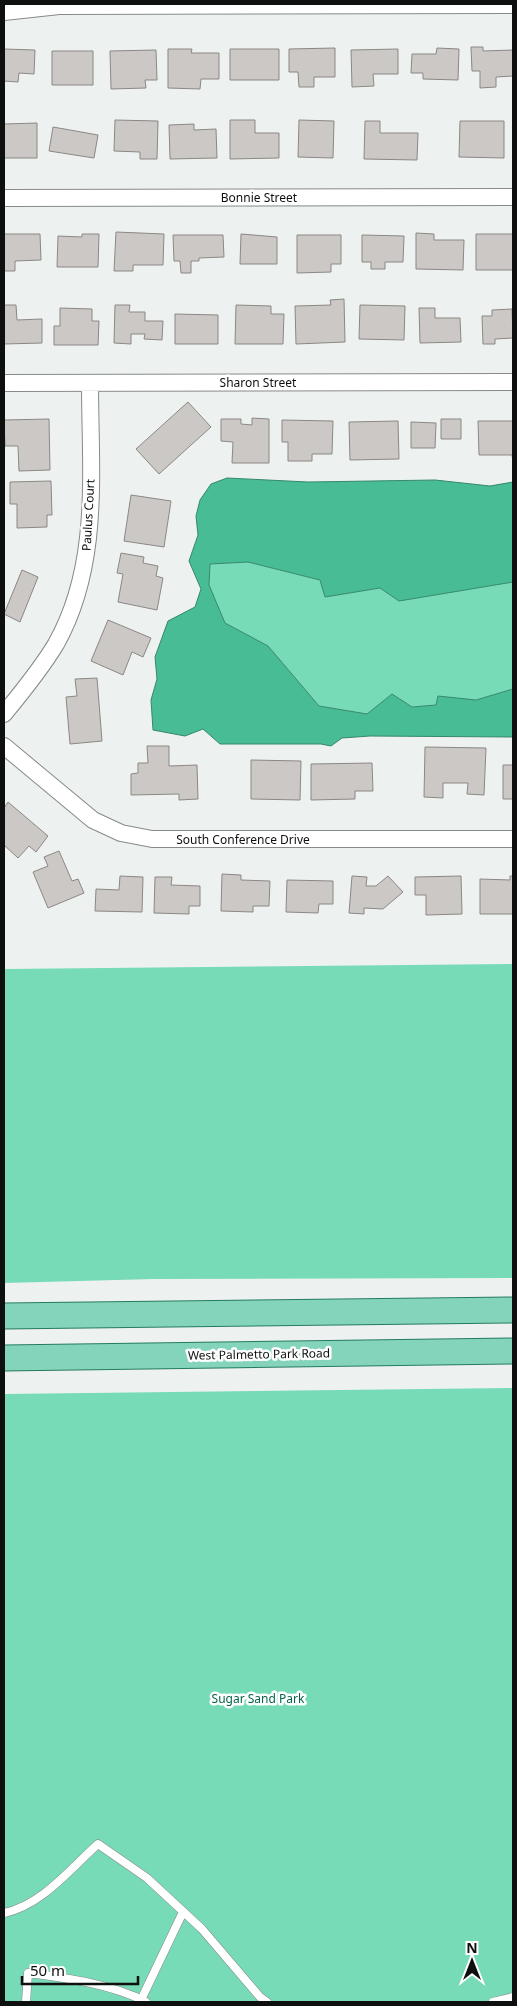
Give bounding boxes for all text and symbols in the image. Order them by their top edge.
street label: Bonnie Street [221,189,298,206]
street label: Sharon Street [220,374,297,391]
street label: Paulus Court [78,478,98,552]
street label: South Conference Drive [176,831,310,848]
street label: West Palmetto Park Road [188,1344,330,1364]
park label: Sugar Sand Park [212,1690,305,1707]
north arrow [447,1936,497,1986]
text: N [466,1938,478,1957]
scale bar [22,1954,139,1986]
text: 50 m [30,1960,65,1980]

